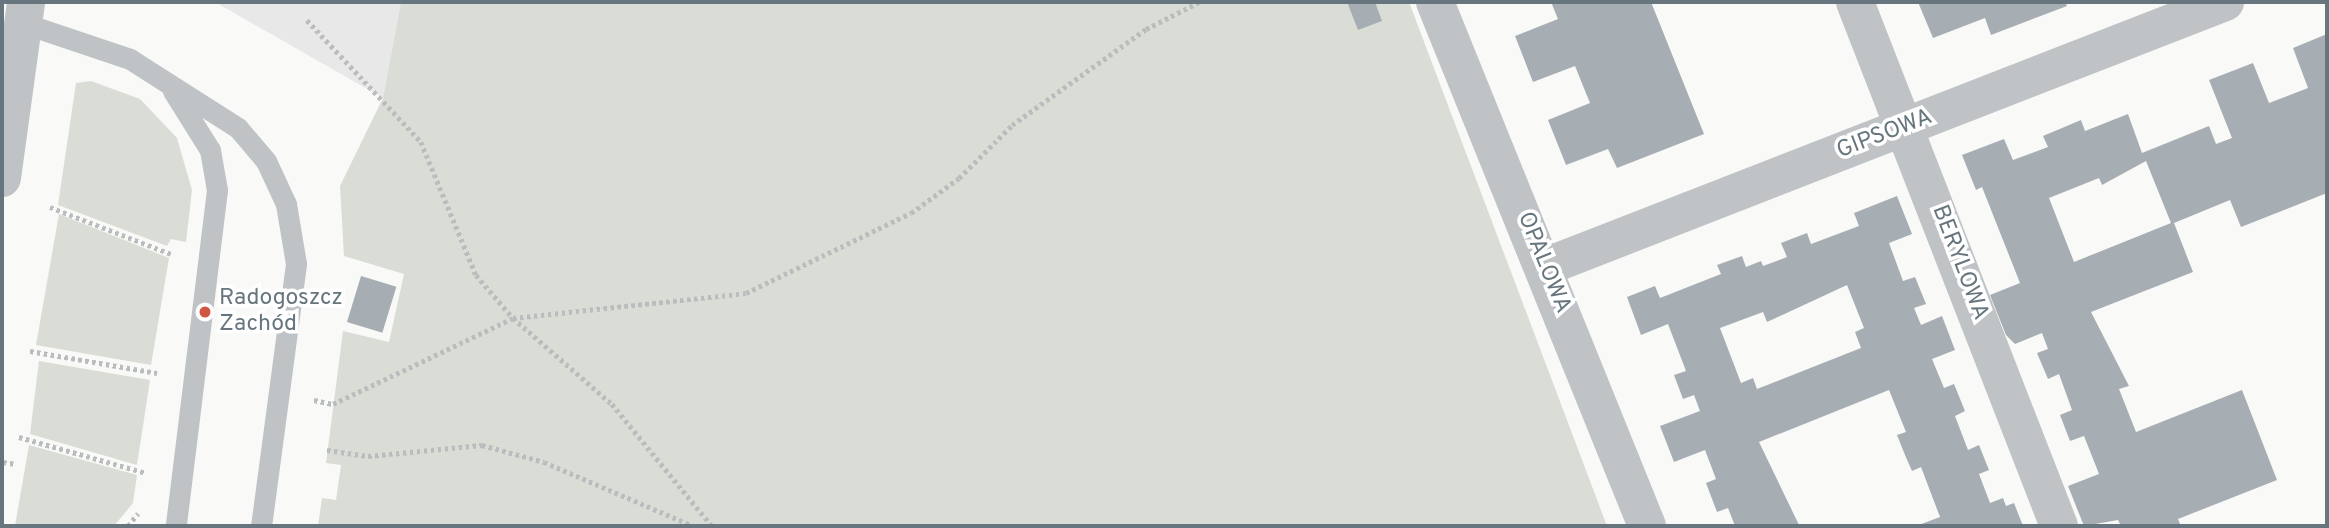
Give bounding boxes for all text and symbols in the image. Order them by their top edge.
street label: GIPSOWA [1833,104,1937,166]
street label: BERYLOWA [1924,202,1994,324]
street label: OPALOWA [1510,208,1576,318]
place label: Radogoszcz Zachód [219,285,343,339]
marker: Radogoszcz Zachód [197,304,213,320]

